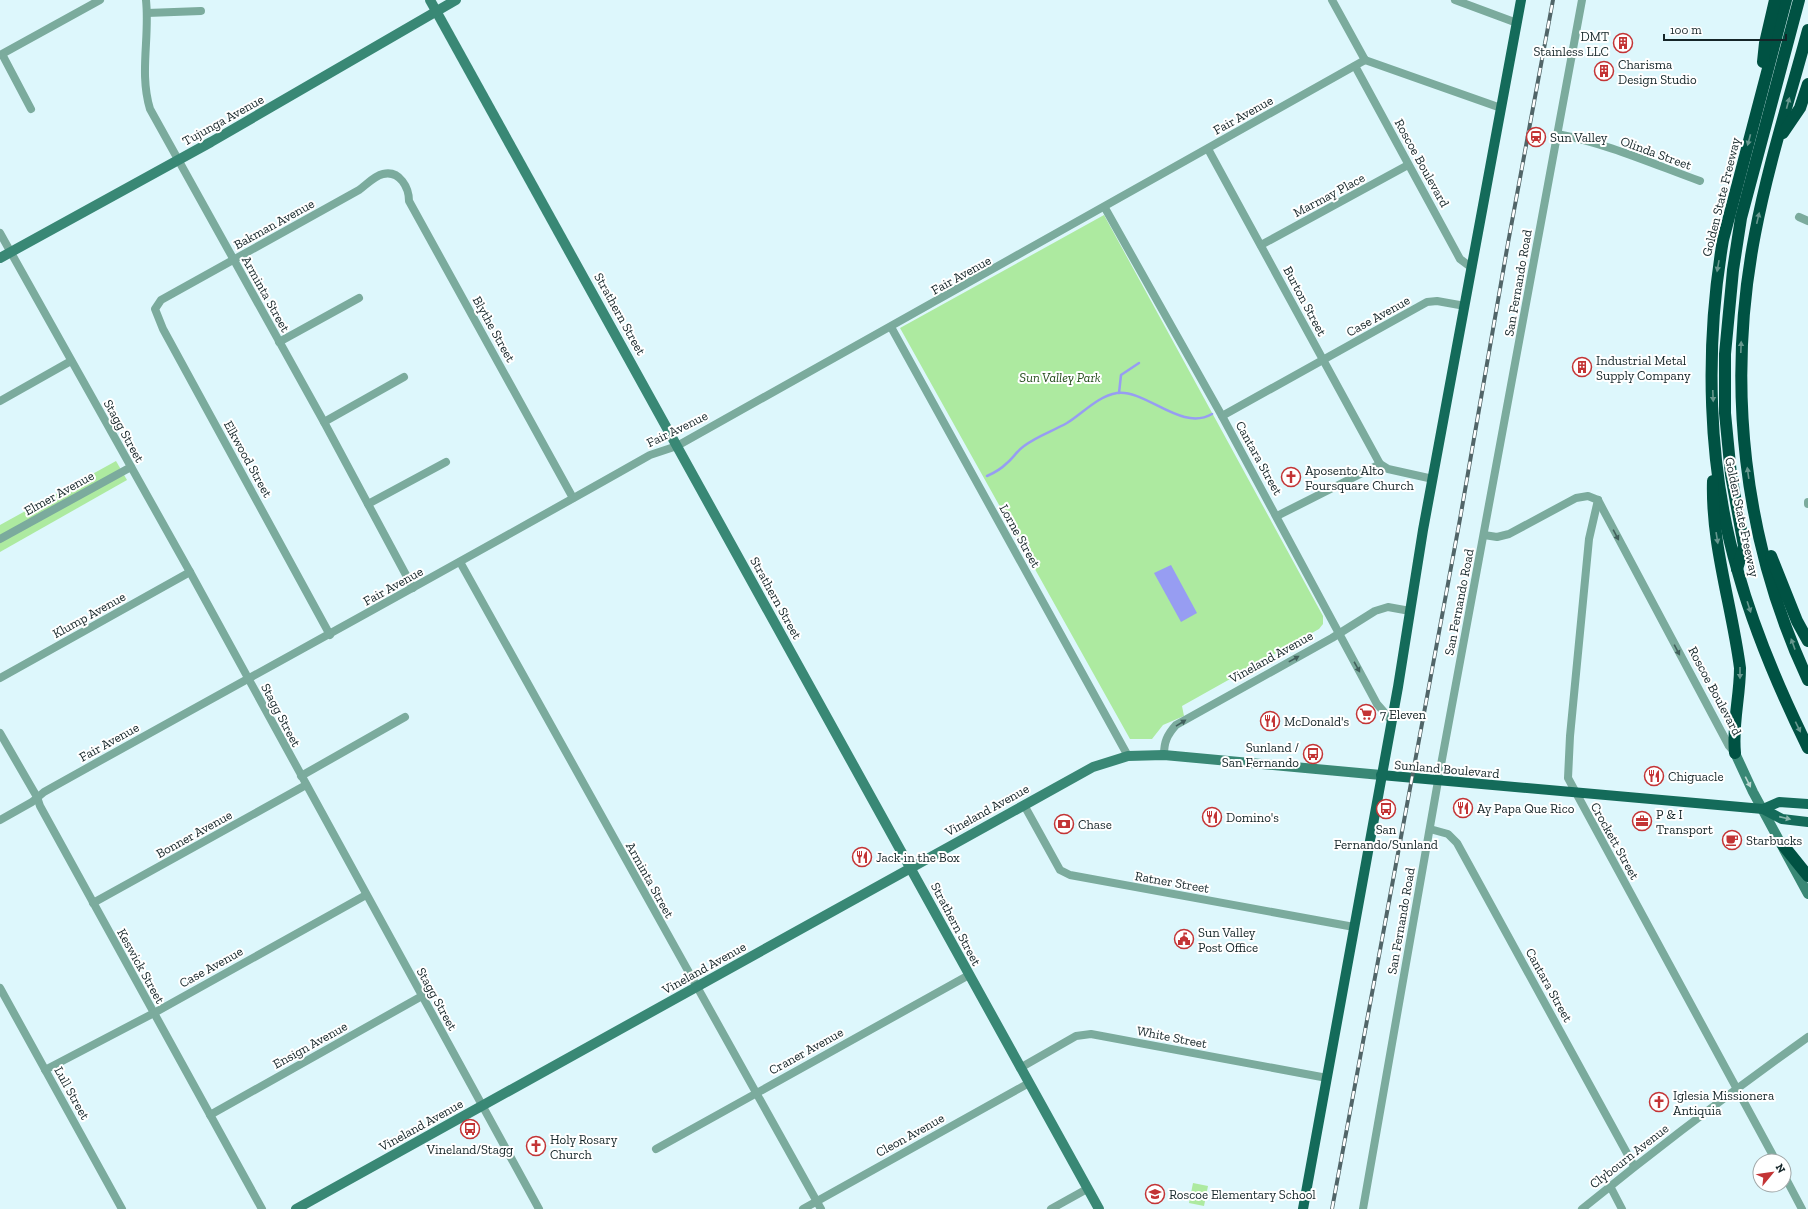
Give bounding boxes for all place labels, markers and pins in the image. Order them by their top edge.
place label: DMT Stainless LLC [1533,29,1609,59]
building icon: DMT Stainless LLC [1612,32,1634,54]
place label: Charisma Design Studio [1618,57,1697,87]
building icon: Charisma Design Studio [1593,60,1615,82]
station icon: Sun Valley [1525,126,1547,148]
place label: Sun Valley [1550,130,1608,145]
place label: Industrial Metal Supply Company [1596,353,1691,383]
building icon: Industrial Metal Supply Company [1571,356,1593,378]
place label: Aposento Alto Foursquare Church [1305,463,1415,493]
church icon: Aposento Alto Foursquare Church [1280,466,1302,488]
supermarket icon: 7 Eleven [1355,703,1377,725]
place label: 7 Eleven [1380,707,1427,722]
restaurant icon: McDonald's [1259,710,1281,732]
place label: McDonald's [1284,714,1350,729]
place label: Sunland / San Fernando [1222,740,1300,770]
bus stop icon: Sunland / San Fernando [1302,743,1324,765]
restaurant icon: Chiguacle [1643,765,1665,787]
place label: Chiguacle [1668,769,1724,784]
restaurant icon: Ay Papa Que Rico [1452,797,1474,819]
bus stop icon: San Fernando/Sunland [1375,798,1397,820]
place label: Ay Papa Que Rico [1477,801,1575,816]
restaurant icon: Domino's [1201,806,1223,828]
place label: P & I Transport [1656,807,1713,837]
place label: Domino's [1226,810,1279,825]
office icon: P & I Transport [1631,810,1653,832]
bank icon: Chase [1053,813,1075,835]
place label: Chase [1078,817,1112,832]
place label: San Fernando/Sunland [1334,822,1438,852]
cafe icon: Starbucks [1721,829,1743,851]
place label: Starbucks [1746,833,1802,848]
restaurant icon: Jack in the Box [851,846,873,868]
place label: Jack in the Box [876,850,960,865]
place label: Sun Valley Post Office [1198,925,1258,955]
public building icon: Sun Valley Post Office [1173,928,1195,950]
place label: Iglesia Missionera Antiquia [1673,1088,1775,1118]
church icon: Iglesia Missionera Antiquia [1648,1091,1670,1113]
bus stop icon: Vineland/Stagg [459,1118,481,1140]
place label: Holy Rosary Church [550,1132,618,1162]
church icon: Holy Rosary Church [525,1135,547,1157]
place label: Vineland/Stagg [426,1142,513,1157]
school or university icon: Roscoe Elementary School [1144,1183,1166,1205]
place label: Roscoe Elementary School [1169,1187,1316,1202]

